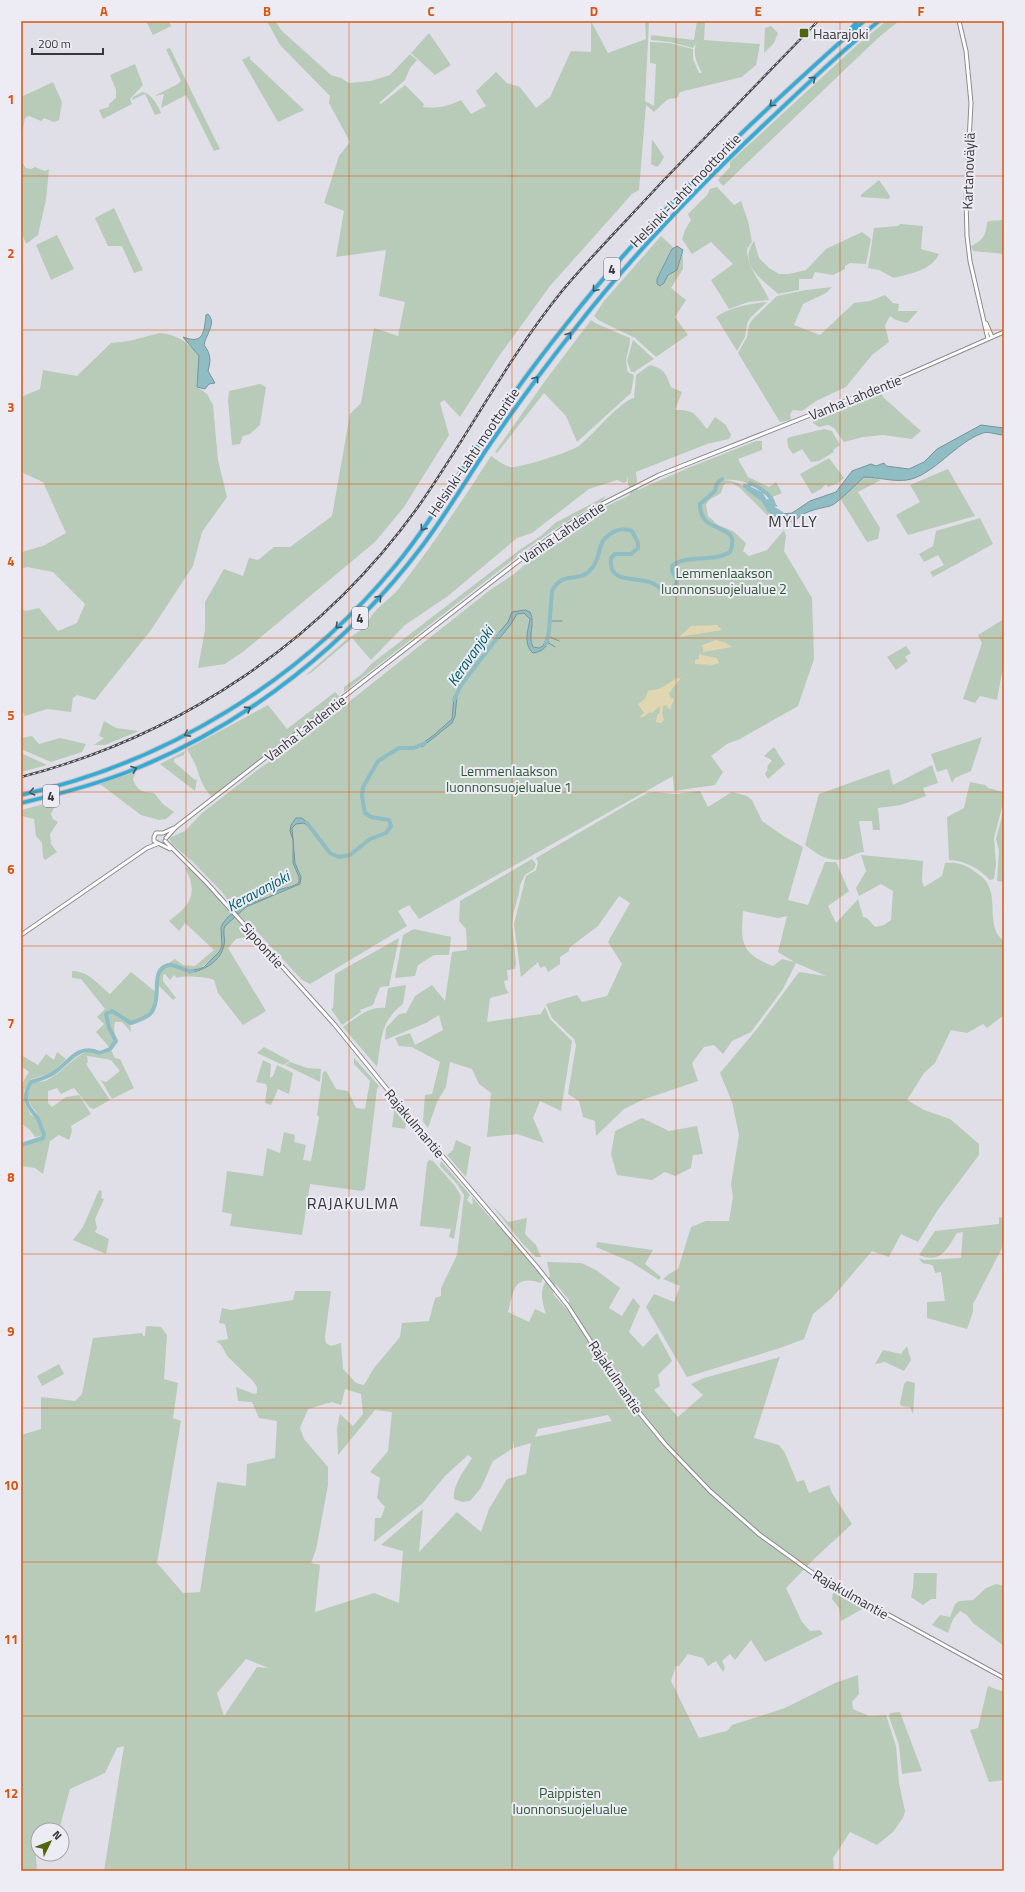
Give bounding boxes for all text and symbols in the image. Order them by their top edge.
text: A [100,1,108,21]
text: B [263,1,271,21]
text: C [427,1,435,21]
text: D [590,1,598,21]
text: E [754,1,762,21]
text: F [918,1,925,21]
place label: Haarajoki [813,23,869,44]
marker: Haarajoki [798,27,810,39]
scale bar [32,30,103,56]
text: 200 m [38,34,71,53]
one-way arrow [808,76,816,84]
text: 1 [7,89,15,109]
one-way arrow [769,99,777,107]
street label: Helsinki-Lahti moottoritie [625,128,745,252]
street label: Kartanoväylä [956,132,980,210]
text: 2 [7,243,15,263]
road number: 4 [604,258,620,280]
one-way arrow [593,284,600,291]
one-way arrow [565,333,572,340]
street label: Vanha Lahdentie [806,369,904,425]
one-way arrow [532,376,539,383]
street label: Helsinki-Lahti moottoritie [422,383,524,521]
text: 3 [7,397,15,417]
street label: Vanha Lahdentie [515,496,609,568]
district label: MYLLY [768,509,818,533]
one-way arrow [421,524,428,531]
text: 4 [7,551,15,571]
park label: Lemmenlaakson luonnonsuojelualue 2 [661,562,787,599]
one-way arrow [374,595,381,602]
road number: 4 [352,607,368,629]
water label: Keravanjoki [441,620,500,691]
one-way arrow [335,621,343,629]
street label: Vanha Lahdentie [260,690,350,766]
text: 5 [7,705,15,725]
one-way arrow [244,706,251,713]
one-way arrow [184,729,191,737]
park label: Lemmenlaakson luonnonsuojelualue 1 [446,760,572,797]
one-way arrow [130,766,137,774]
road number: 4 [43,785,59,807]
one-way arrow [29,788,35,796]
text: 6 [7,859,15,879]
water label: Keravanjoki [222,864,295,917]
street label: Sipoontie [237,917,289,973]
text: 7 [7,1013,15,1033]
street label: Rajakulmantie [380,1084,450,1162]
text: 8 [7,1167,15,1187]
district label: RAJAKULMA [307,1191,399,1215]
text: 9 [7,1321,15,1341]
street label: Rajakulmantie [584,1336,648,1418]
text: 10 [4,1475,18,1495]
street label: Rajakulmantie [809,1564,893,1624]
text: 11 [4,1629,18,1649]
park label: Paippisten luonnonsuojelualue [513,1782,627,1819]
text: 12 [4,1783,18,1803]
north arrow [30,1822,70,1862]
text: N [49,1827,66,1843]

